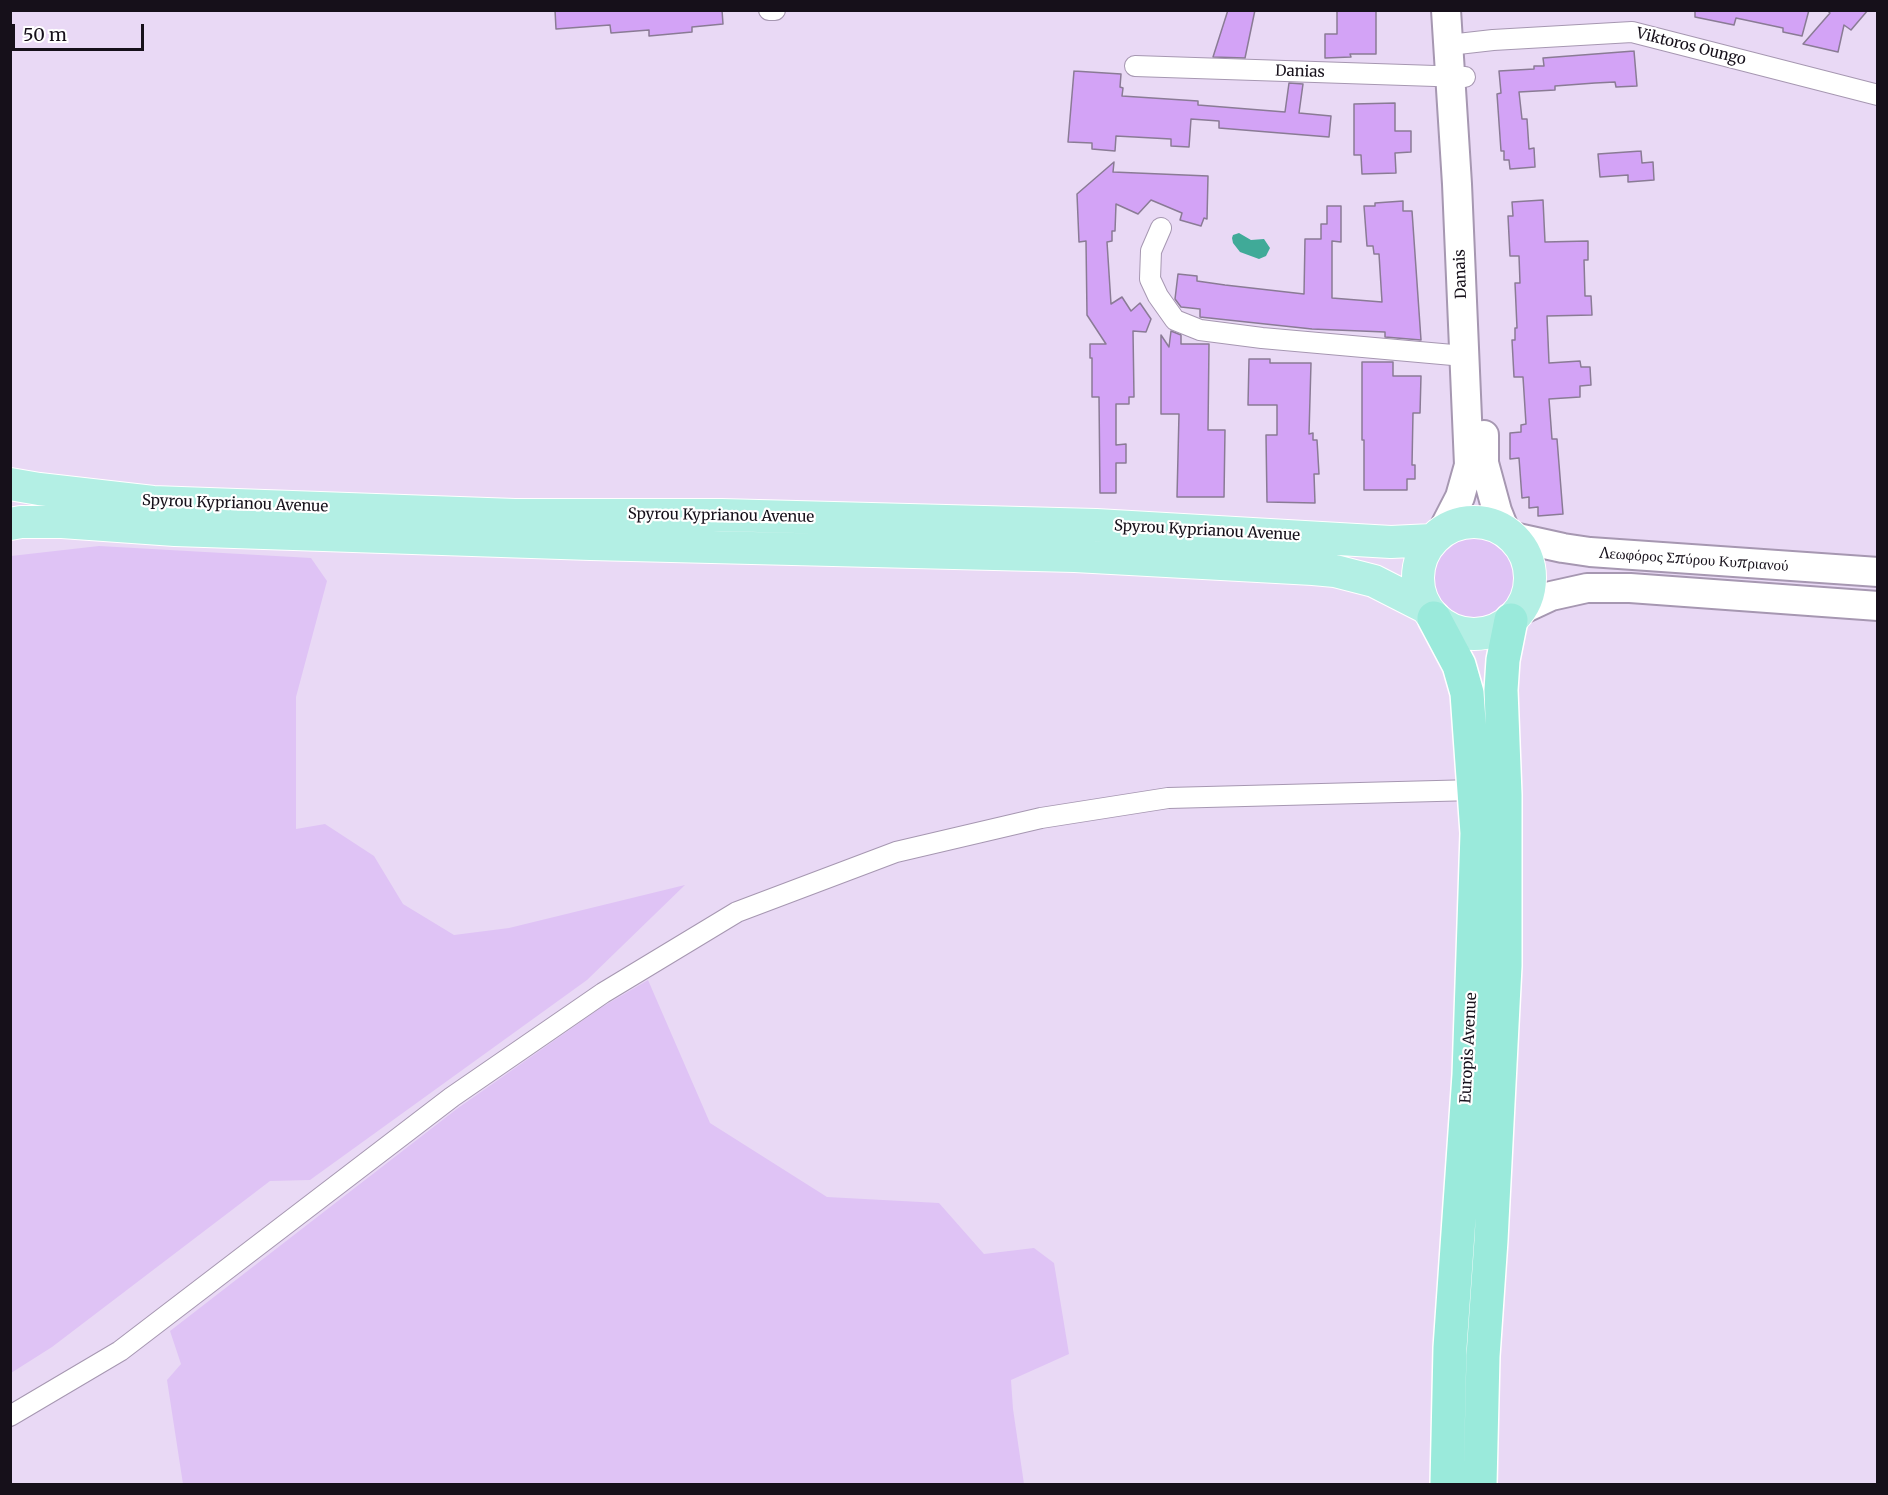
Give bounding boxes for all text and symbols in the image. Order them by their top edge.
scale bar [15,12,147,50]
text: 50 m [23,23,67,46]
street label: Viktoros Oungo [1634,25,1748,69]
street label: Danias [1275,62,1325,82]
street label: Danais [1451,249,1471,299]
street label: Spyrou Kyprianou Avenue [142,492,328,516]
street label: Spyrou Kyprianou Avenue [628,505,814,527]
street label: Spyrou Kyprianou Avenue [1113,517,1301,545]
street label: Λεωφόρος Σπύρου Κυπριανού [1599,544,1789,576]
street label: Europis Avenue [1457,992,1481,1104]

